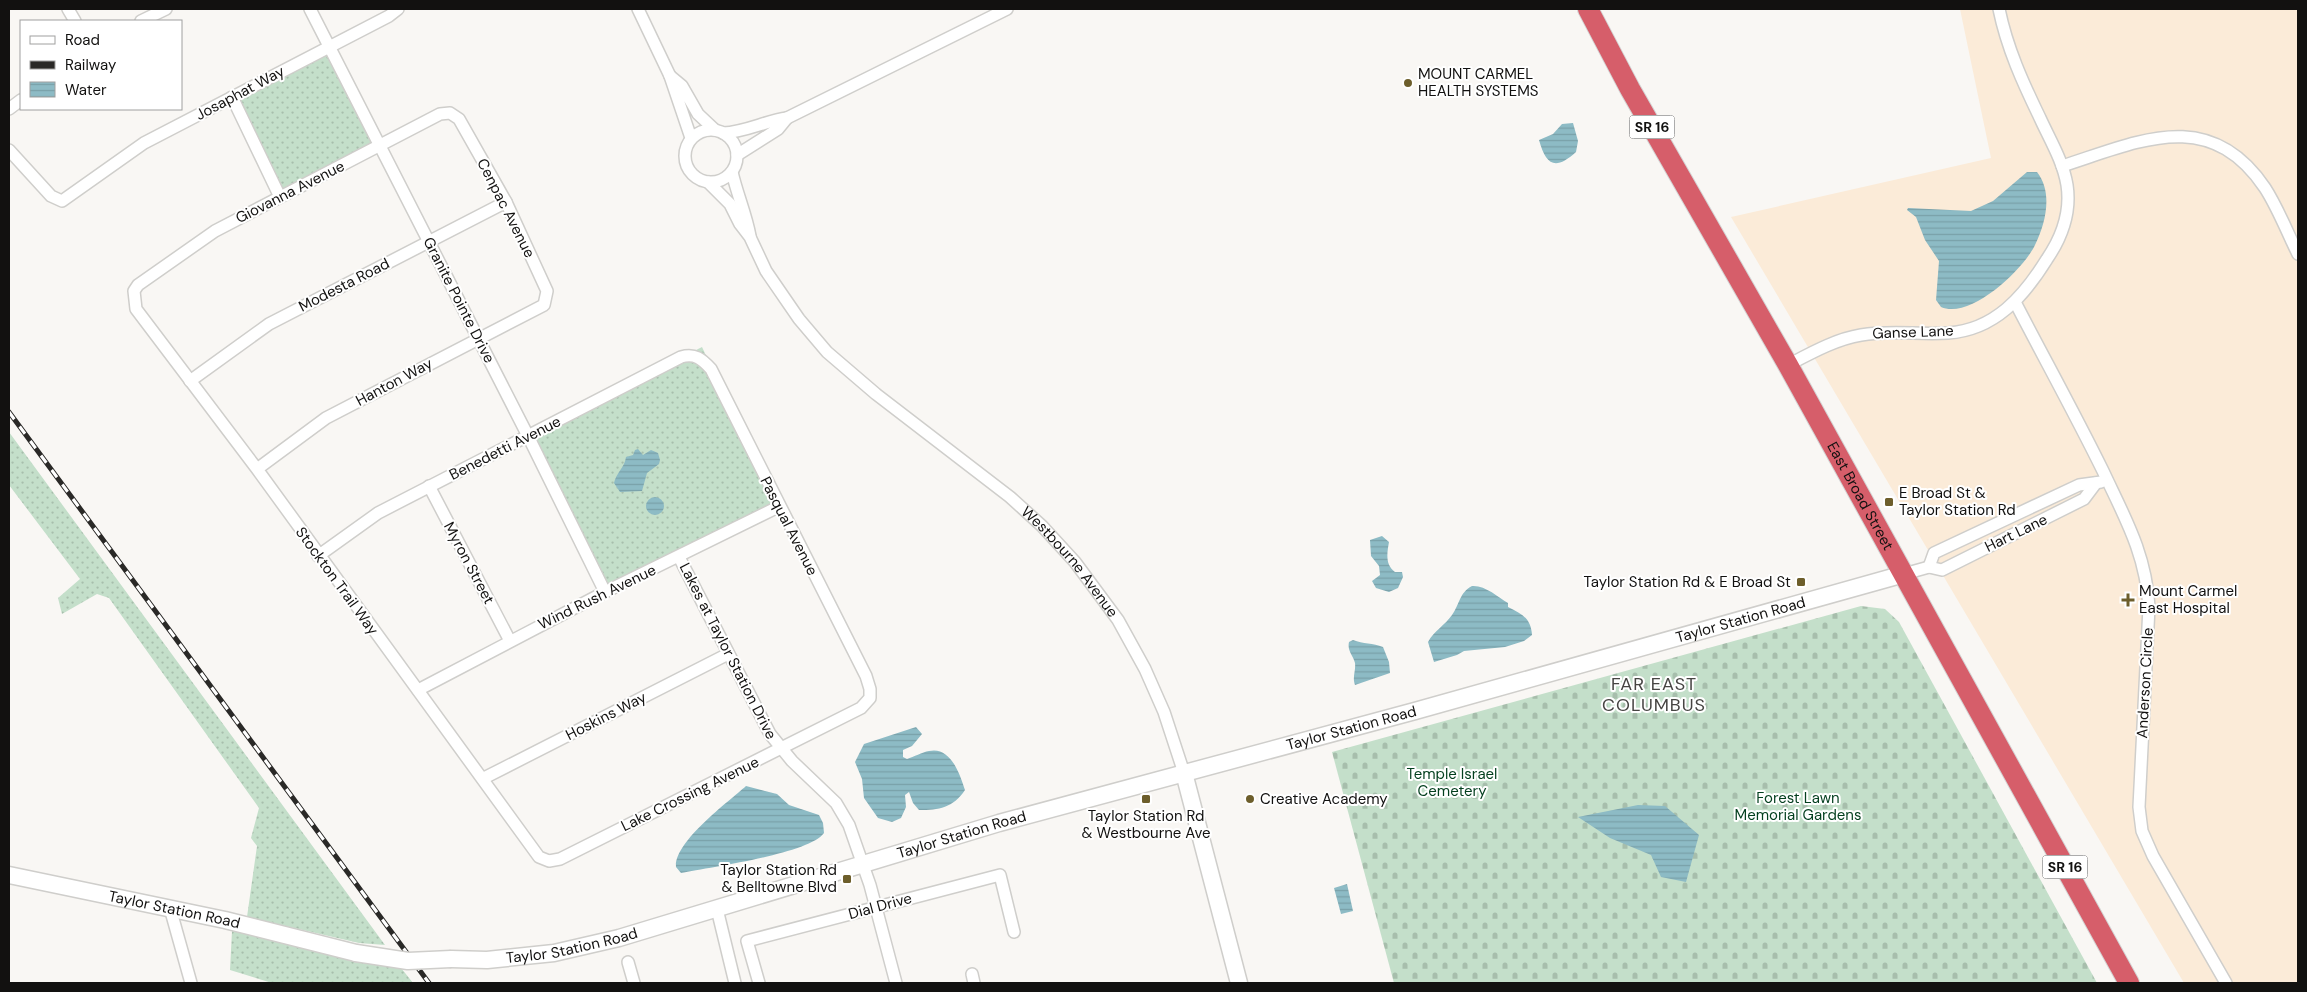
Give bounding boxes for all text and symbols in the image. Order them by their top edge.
legend [20,20,182,110]
text: Road [65,30,100,50]
text: Railway [65,55,117,75]
street label: Josaphat Way [192,61,289,125]
place label: MOUNT CARMEL HEALTH SYSTEMS [1418,64,1539,101]
marker: MOUNT CARMEL HEALTH SYSTEMS [1402,77,1414,89]
text: Water [65,80,107,100]
road number: SR 16 [1630,115,1674,138]
street label: Cenpac Avenue [472,155,540,261]
street label: Giovanna Avenue [232,156,348,228]
street label: Granite Pointe Drive [419,234,499,366]
street label: Modesta Road [295,253,393,317]
street label: Ganse Lane [1872,321,1954,343]
street label: Hanton Way [352,353,436,411]
street label: Benedetti Avenue [446,411,564,485]
street label: East Broad Street [1822,438,1898,554]
street label: Pasqual Avenue [755,473,823,579]
place label: E Broad St & Taylor Station Rd [1899,483,2016,520]
marker: E Broad St & Taylor Station Rd [1883,496,1895,508]
street label: Westbourne Avenue [1017,502,1123,621]
street label: Hart Lane [1982,509,2050,557]
street label: Myron Street [439,518,499,608]
street label: Stockton Trail Way [291,523,383,640]
street label: Lakes at Taylor Station Drive [675,559,781,743]
street label: Wind Rush Avenue [535,560,659,634]
place label: Taylor Station Rd & E Broad St [1583,572,1791,592]
marker: Taylor Station Rd & E Broad St [1795,576,1807,588]
place label: Mount Carmel East Hospital [2139,581,2237,618]
street label: Taylor Station Road [1673,592,1808,647]
marker: Mount Carmel East Hospital [2121,593,2135,607]
street label: Anderson Circle [2132,627,2158,739]
district label: FAR EAST COLUMBUS [1602,672,1706,717]
street label: Hoskins Way [562,687,650,745]
street label: Taylor Station Road [1284,701,1419,755]
street label: Lake Crossing Avenue [618,752,762,836]
park label: Temple Israel Cemetery [1407,764,1497,801]
park label: Forest Lawn Memorial Gardens [1735,788,1861,825]
place label: Creative Academy [1260,789,1388,809]
marker: Taylor Station Rd & Westbourne Ave [1140,793,1152,805]
marker: Creative Academy [1244,793,1256,805]
street label: Taylor Station Road [895,806,1029,863]
place label: Taylor Station Rd & Westbourne Ave [1081,806,1211,843]
road number: SR 16 [2042,856,2088,879]
place label: Taylor Station Rd & Belltowne Blvd [720,860,837,897]
marker: Taylor Station Rd & Belltowne Blvd [841,873,853,885]
street label: Taylor Station Road [107,886,242,933]
street label: Dial Drive [846,888,914,924]
street label: Taylor Station Road [505,923,640,968]

